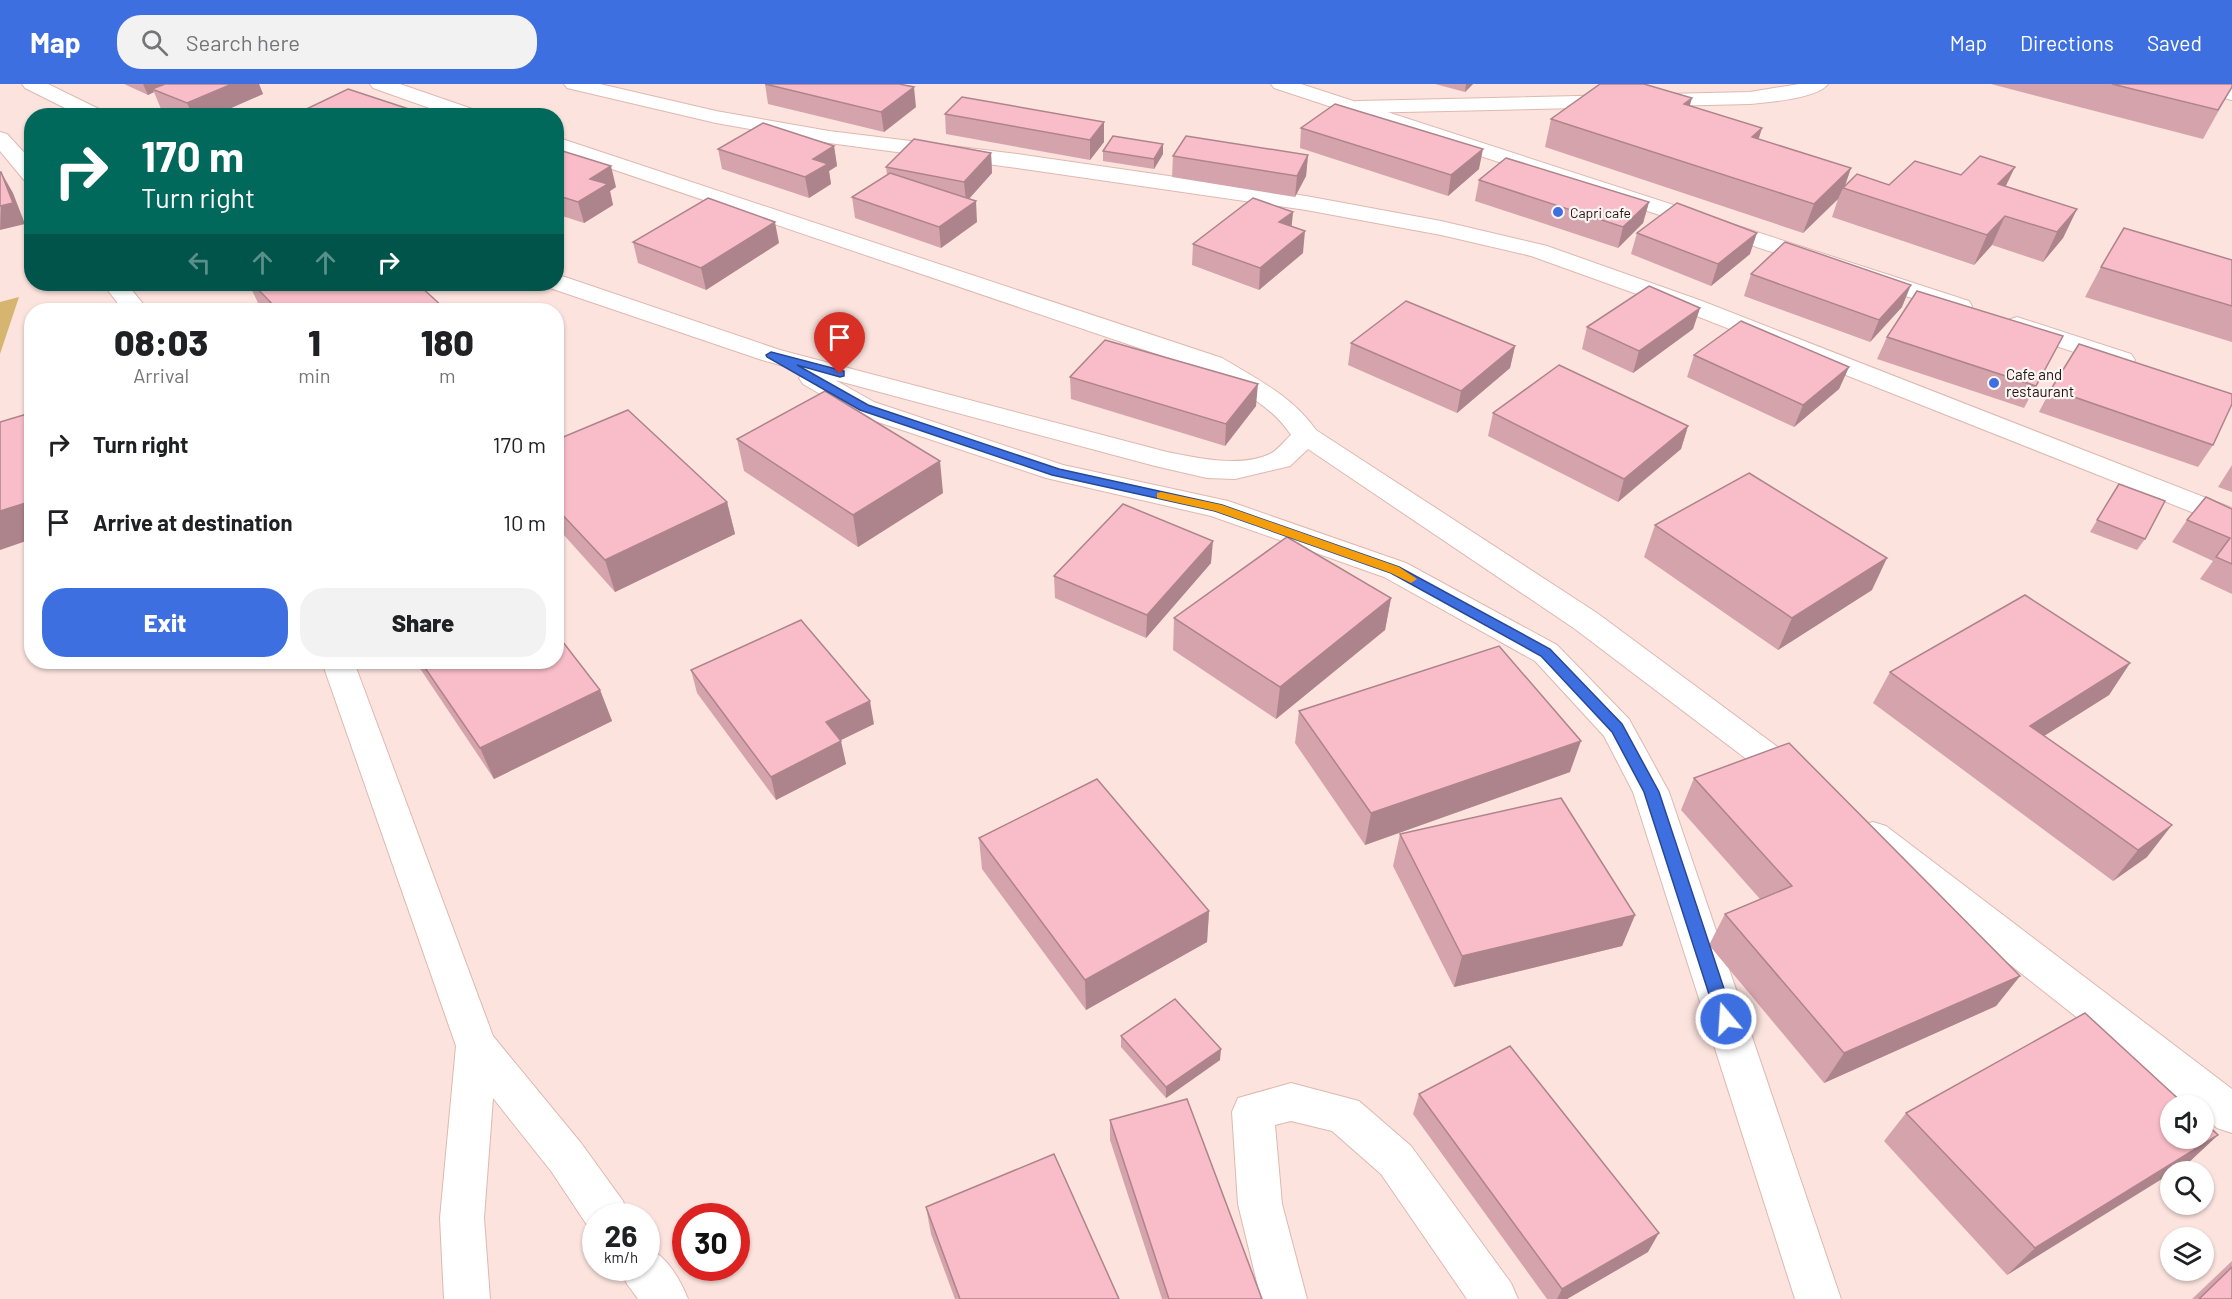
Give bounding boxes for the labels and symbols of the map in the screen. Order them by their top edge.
place label: Capri cafe [1570,204,1631,221]
marker: Capri cafe [1551,205,1565,219]
pin [814,312,865,374]
place label: Cafe and restaurant [2006,365,2074,400]
marker: Cafe and restaurant [1987,376,2001,390]
position arrow [1694,987,1758,1051]
speed limit sign: 30 [672,1203,750,1281]

